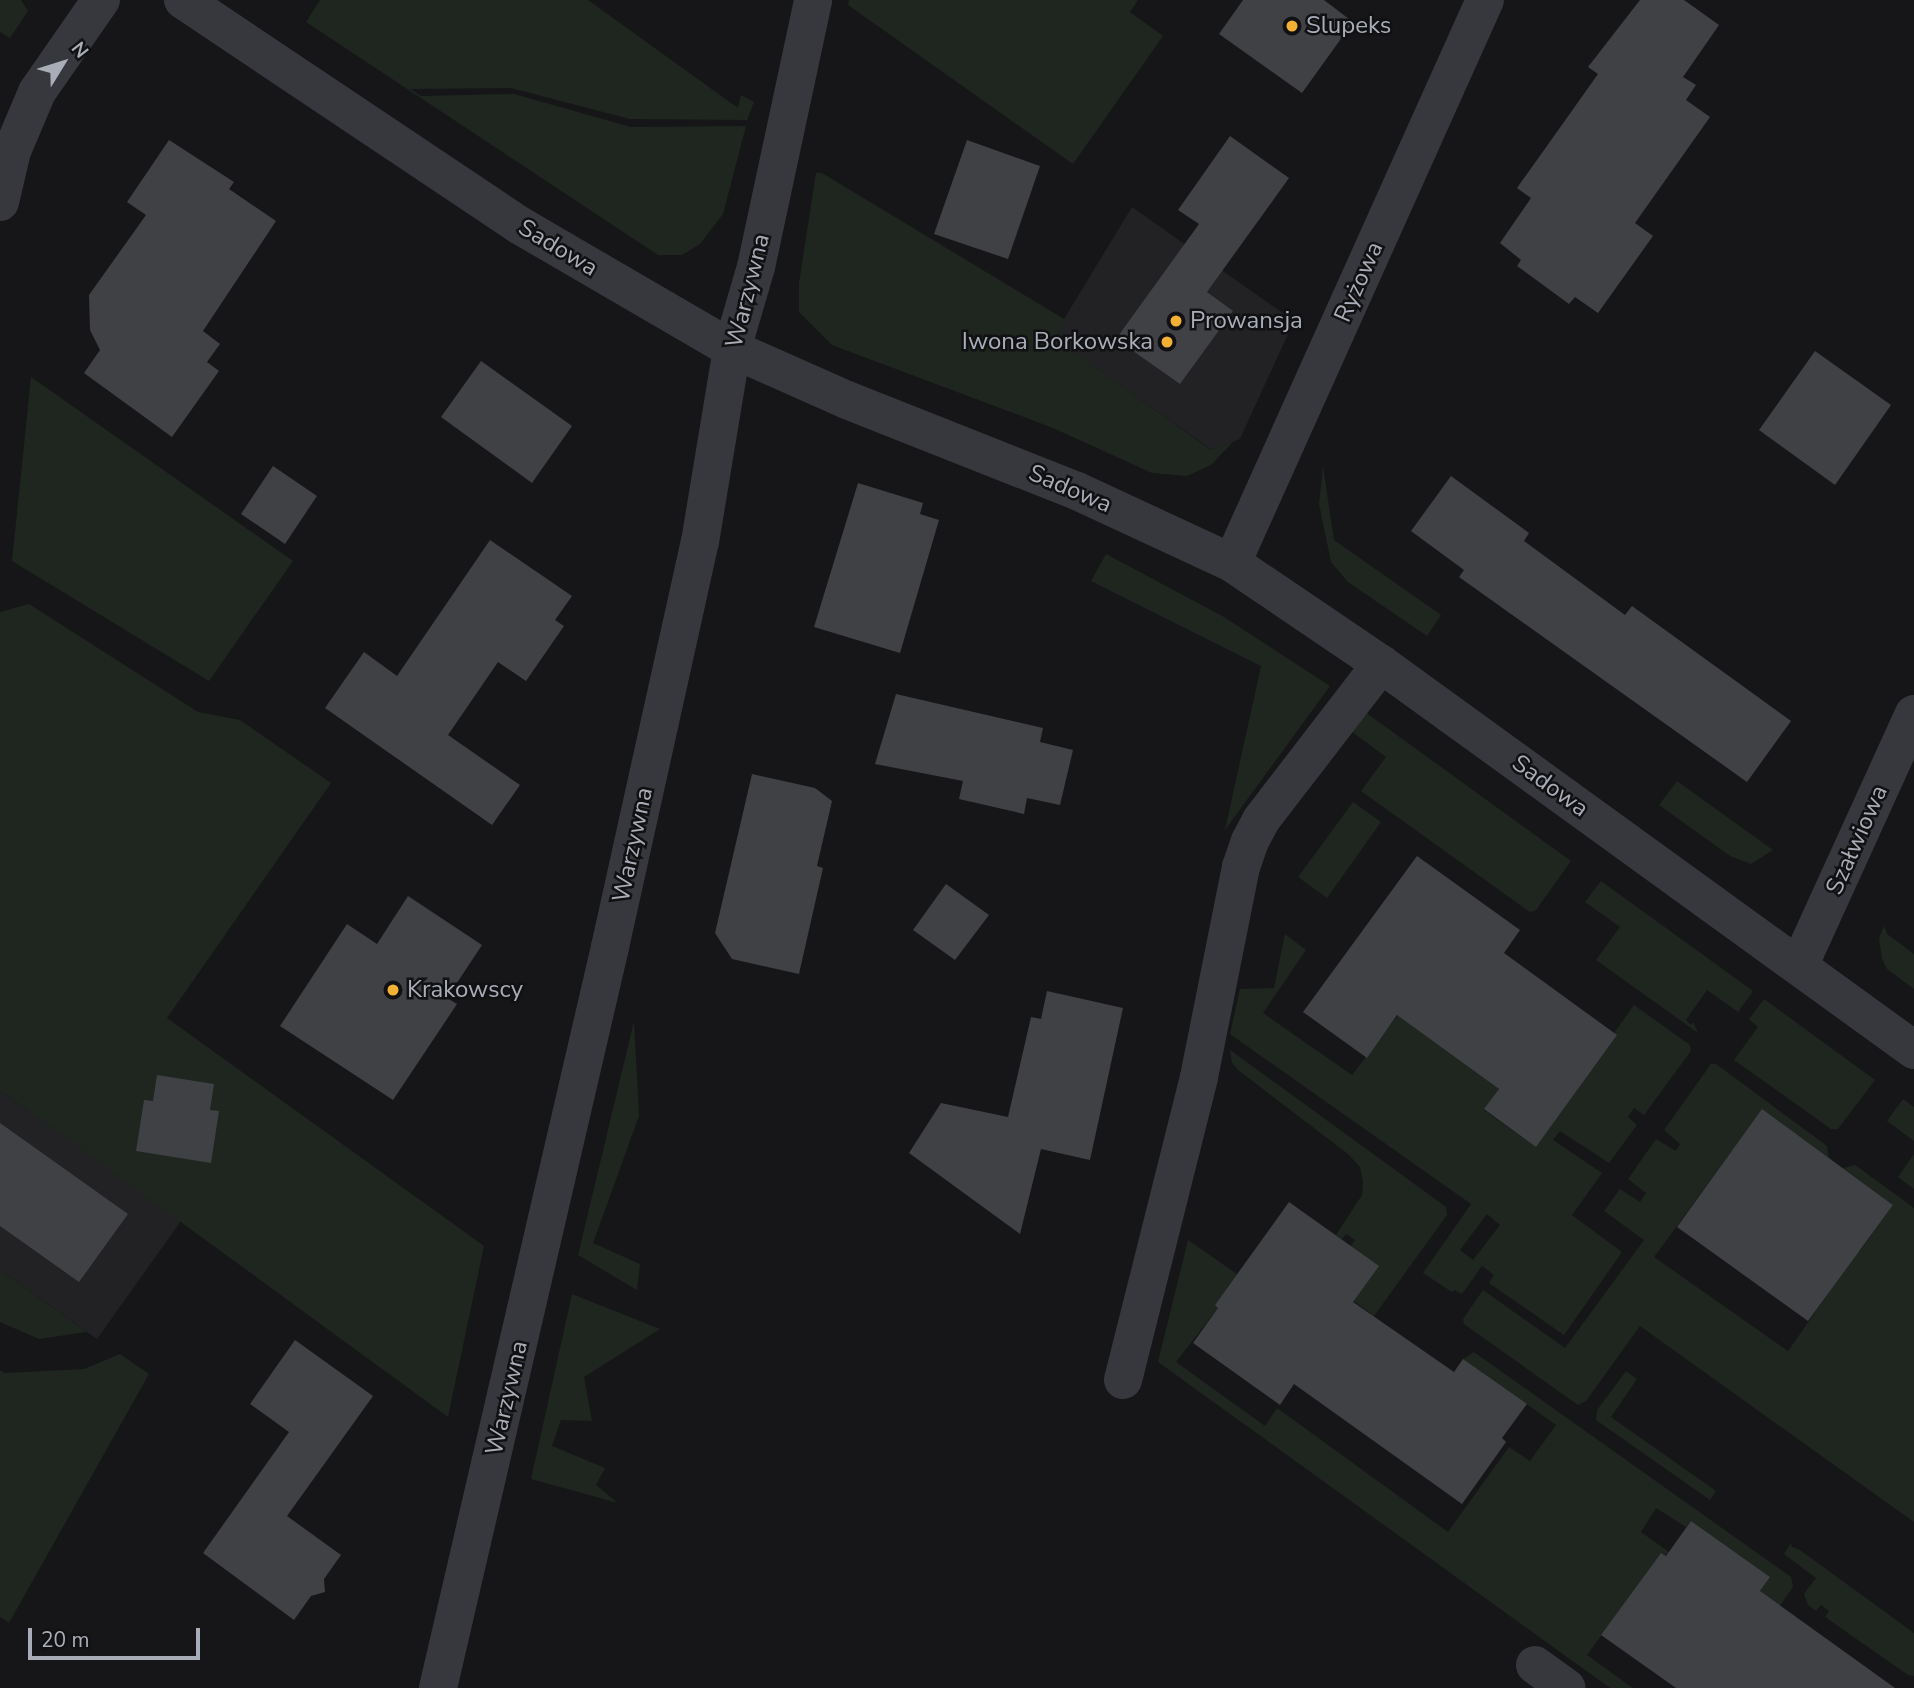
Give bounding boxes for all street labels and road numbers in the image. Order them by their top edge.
street label: Sadowa [513,213,603,283]
street label: Warzywna [720,231,776,351]
street label: Ryżowa [1329,237,1389,327]
street label: Sadowa [1024,459,1116,519]
street label: Sadowa [1506,749,1594,823]
street label: Szałwiowa [1820,781,1894,899]
street label: Warzywna [607,785,659,905]
street label: Warzywna [480,1338,534,1458]

